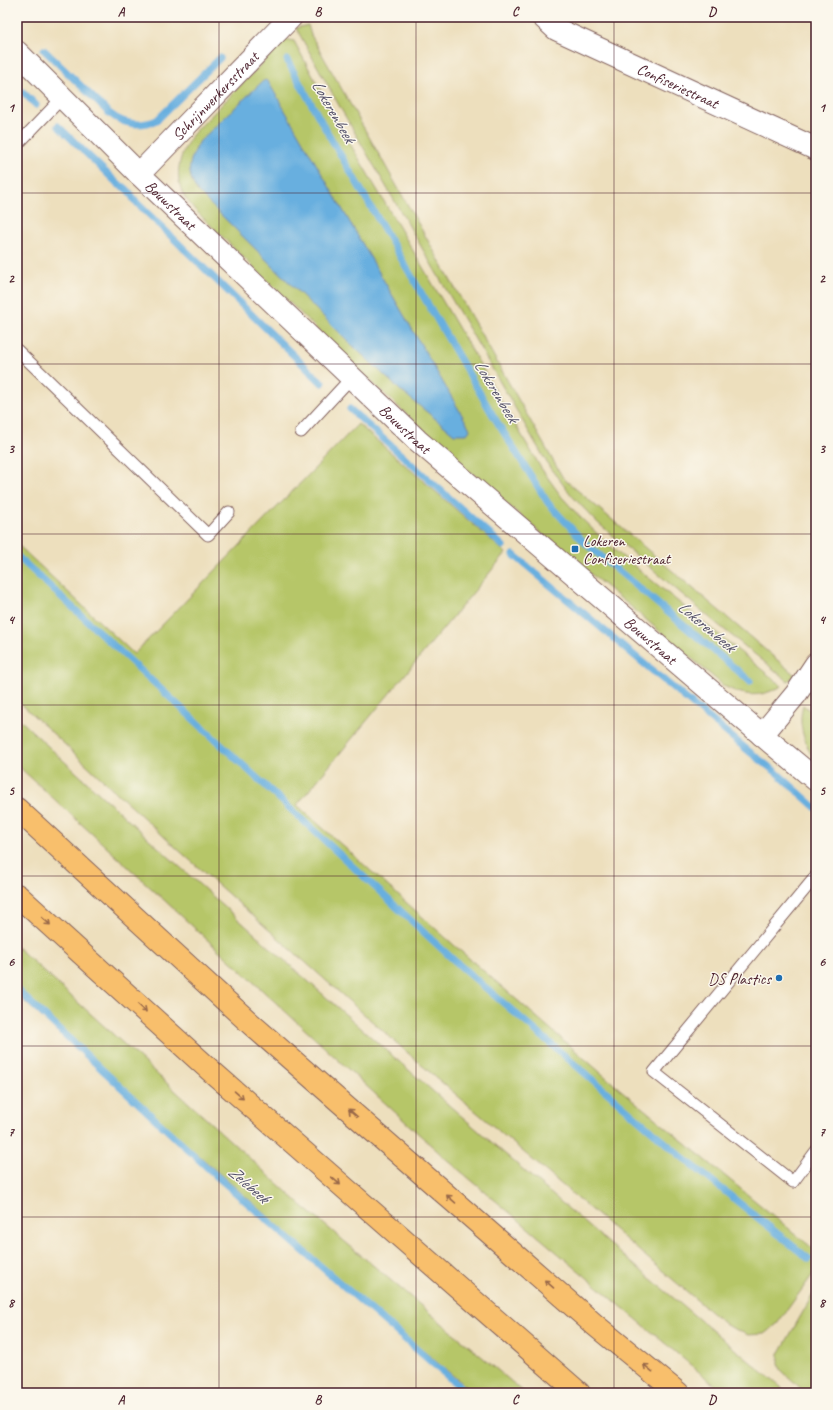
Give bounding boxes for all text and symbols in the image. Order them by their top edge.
text: A [118,4,126,20]
text: B [315,4,323,20]
text: C [512,4,520,20]
text: D [708,4,717,20]
street label: Schrijnwerkersstraat [168,46,264,145]
street label: Confiseriestraat [634,59,723,114]
water label: Lokerenbeek [307,76,361,149]
text: 1 [8,100,16,116]
text: 1 [819,100,827,116]
street label: Bouwstraat [141,176,202,236]
text: 2 [8,271,15,287]
text: 2 [819,271,826,287]
water label: Lokerenbeek [470,356,525,429]
street label: Bouwstraat [375,400,436,460]
text: 3 [8,441,15,457]
text: 3 [819,441,826,457]
place label: Lokeren Confiseriestraat [583,531,672,569]
marker: Lokeren Confiseriestraat [570,544,580,554]
water label: Lokerenbeek [674,596,742,658]
text: 4 [8,612,16,628]
street label: Bouwstraat [620,612,682,670]
text: 4 [819,612,827,628]
text: 5 [8,783,15,799]
text: 5 [819,783,826,799]
one-way arrow [41,916,51,926]
text: 6 [8,954,15,970]
text: 6 [819,954,826,970]
place label: DS Plastics [708,969,773,989]
marker: DS Plastics [774,973,784,983]
one-way arrow [137,1004,147,1013]
one-way arrow [233,1091,244,1100]
one-way arrow [348,1109,358,1118]
text: 7 [8,1124,15,1140]
text: 7 [819,1124,826,1140]
water label: Zelebeek [224,1161,276,1210]
one-way arrow [331,1177,341,1186]
one-way arrow [445,1194,456,1203]
one-way arrow [543,1280,554,1289]
text: 8 [8,1295,16,1311]
text: 8 [819,1295,827,1311]
one-way arrow [642,1364,653,1373]
text: A [118,1392,126,1408]
text: B [315,1392,323,1408]
text: C [512,1392,520,1408]
text: D [708,1392,717,1408]

